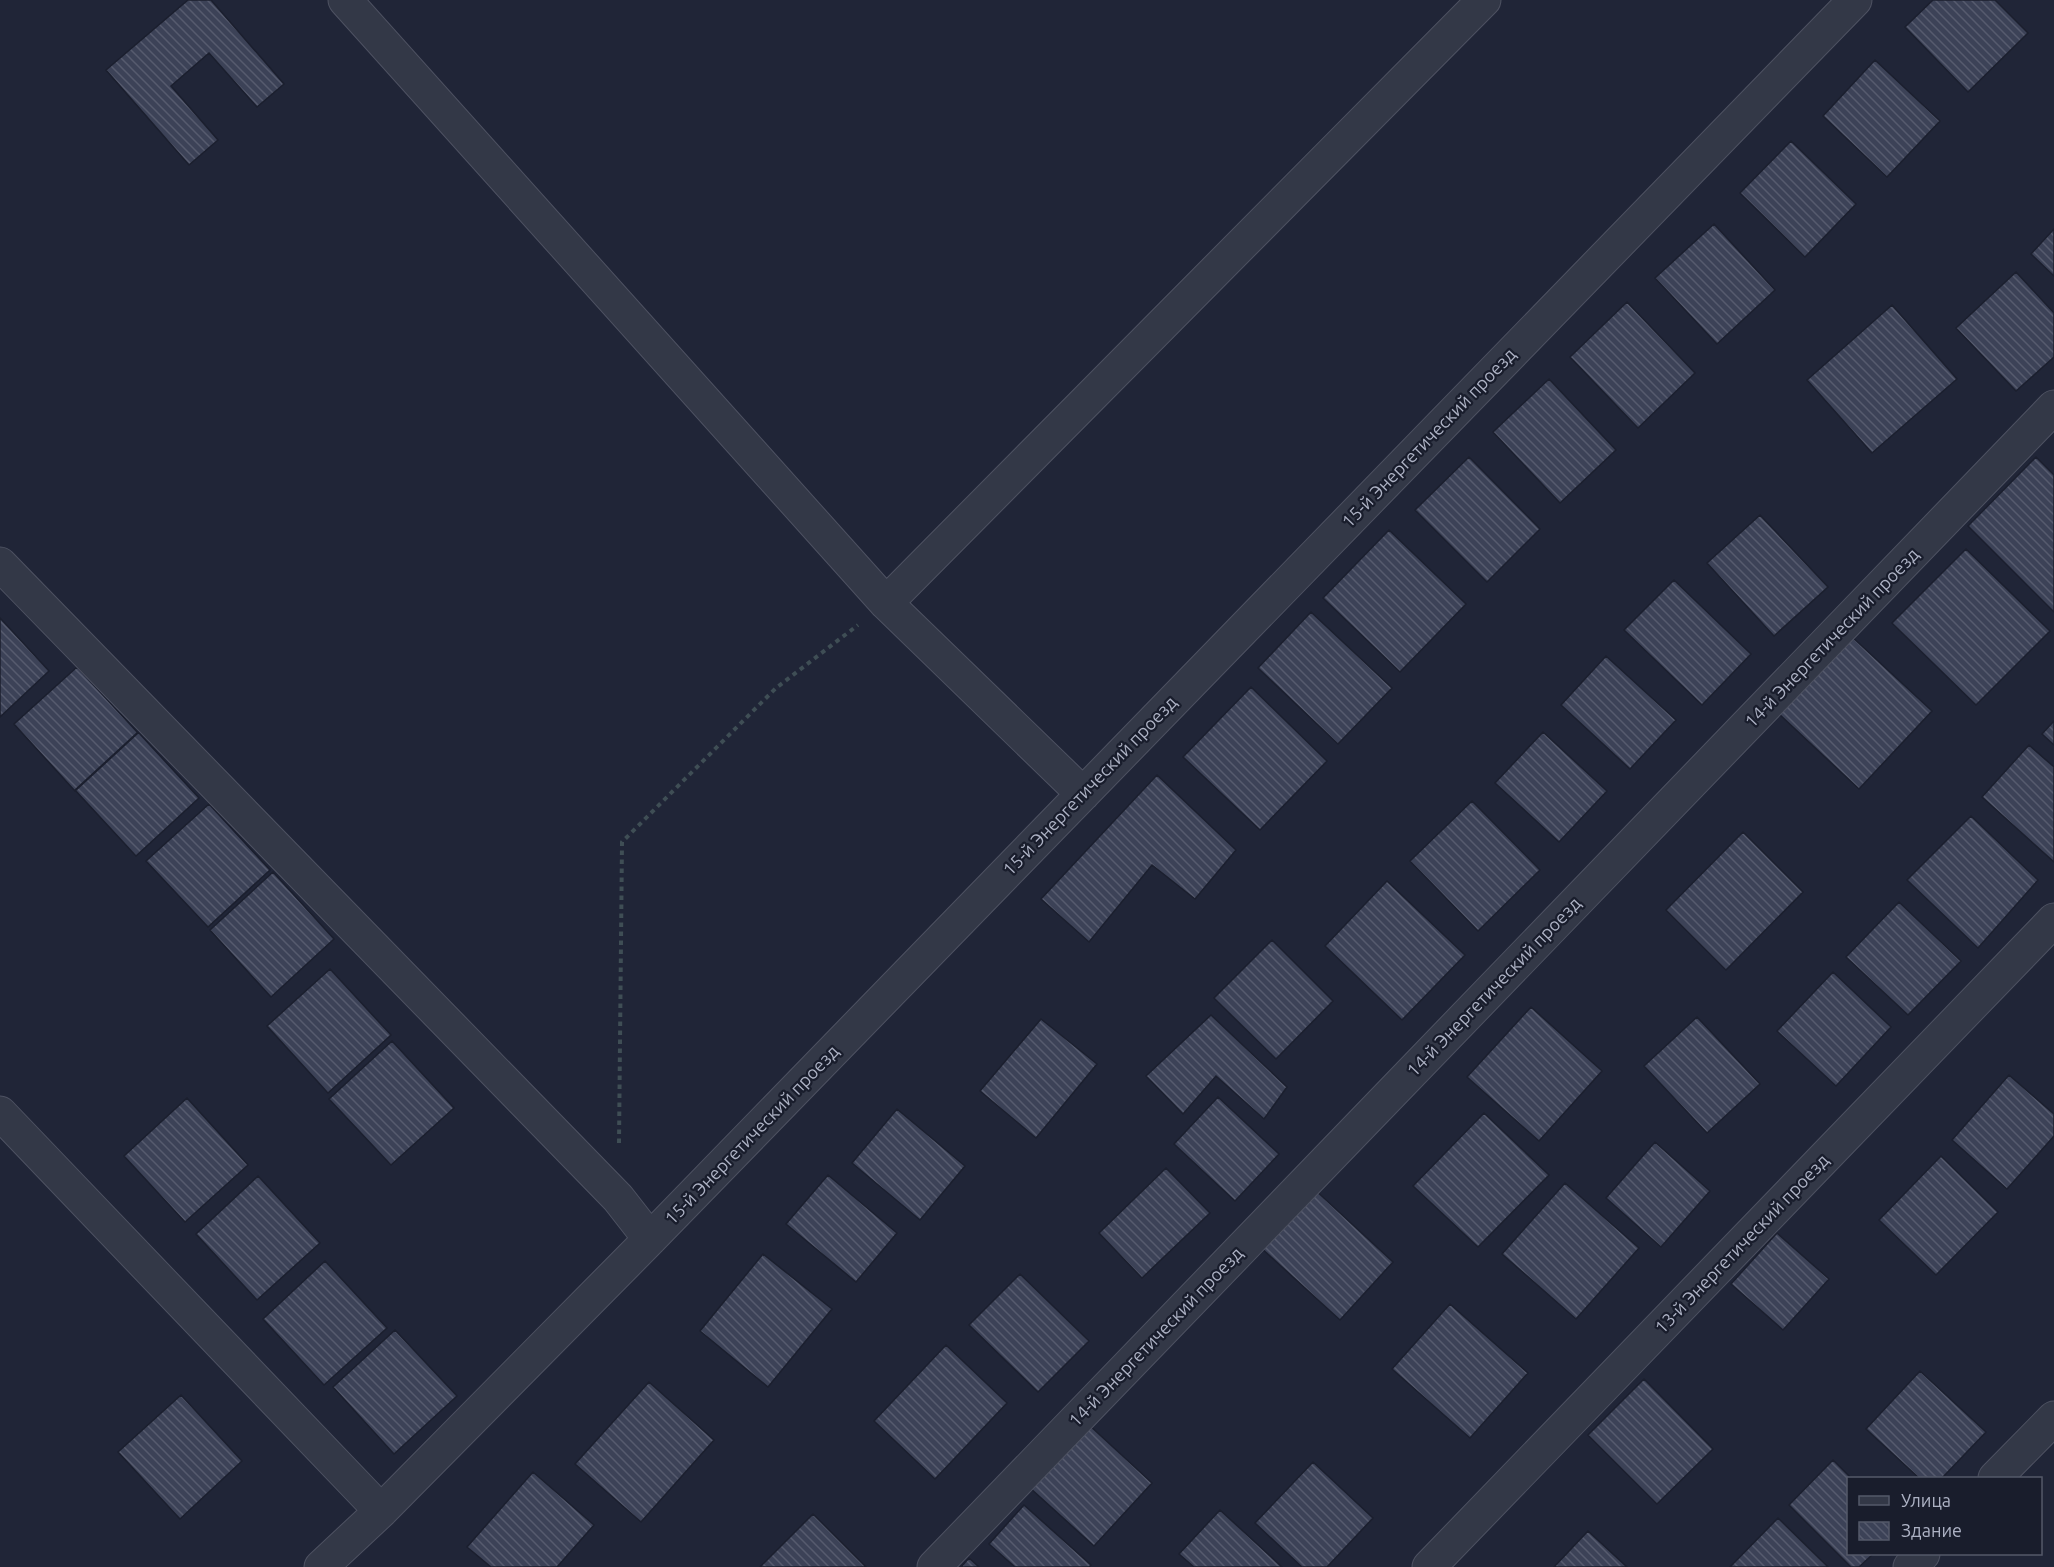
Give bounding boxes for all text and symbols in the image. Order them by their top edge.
street label: 15-й Энергетический проезд [1337,343,1520,531]
street label: 14-й Энергетический проезд [1740,543,1923,731]
street label: 15-й Энергетический проезд [998,691,1181,879]
street label: 14-й Энергетический проезд [1402,892,1585,1080]
street label: 15-й Энергетический проезд [660,1040,843,1228]
street label: 13-й Энергетический проезд [1650,1149,1833,1337]
street label: 14-й Энергетический проезд [1064,1242,1247,1430]
legend [1847,1477,2042,1555]
text: Улица [1901,1490,1951,1510]
text: Здание [1901,1520,1962,1540]

